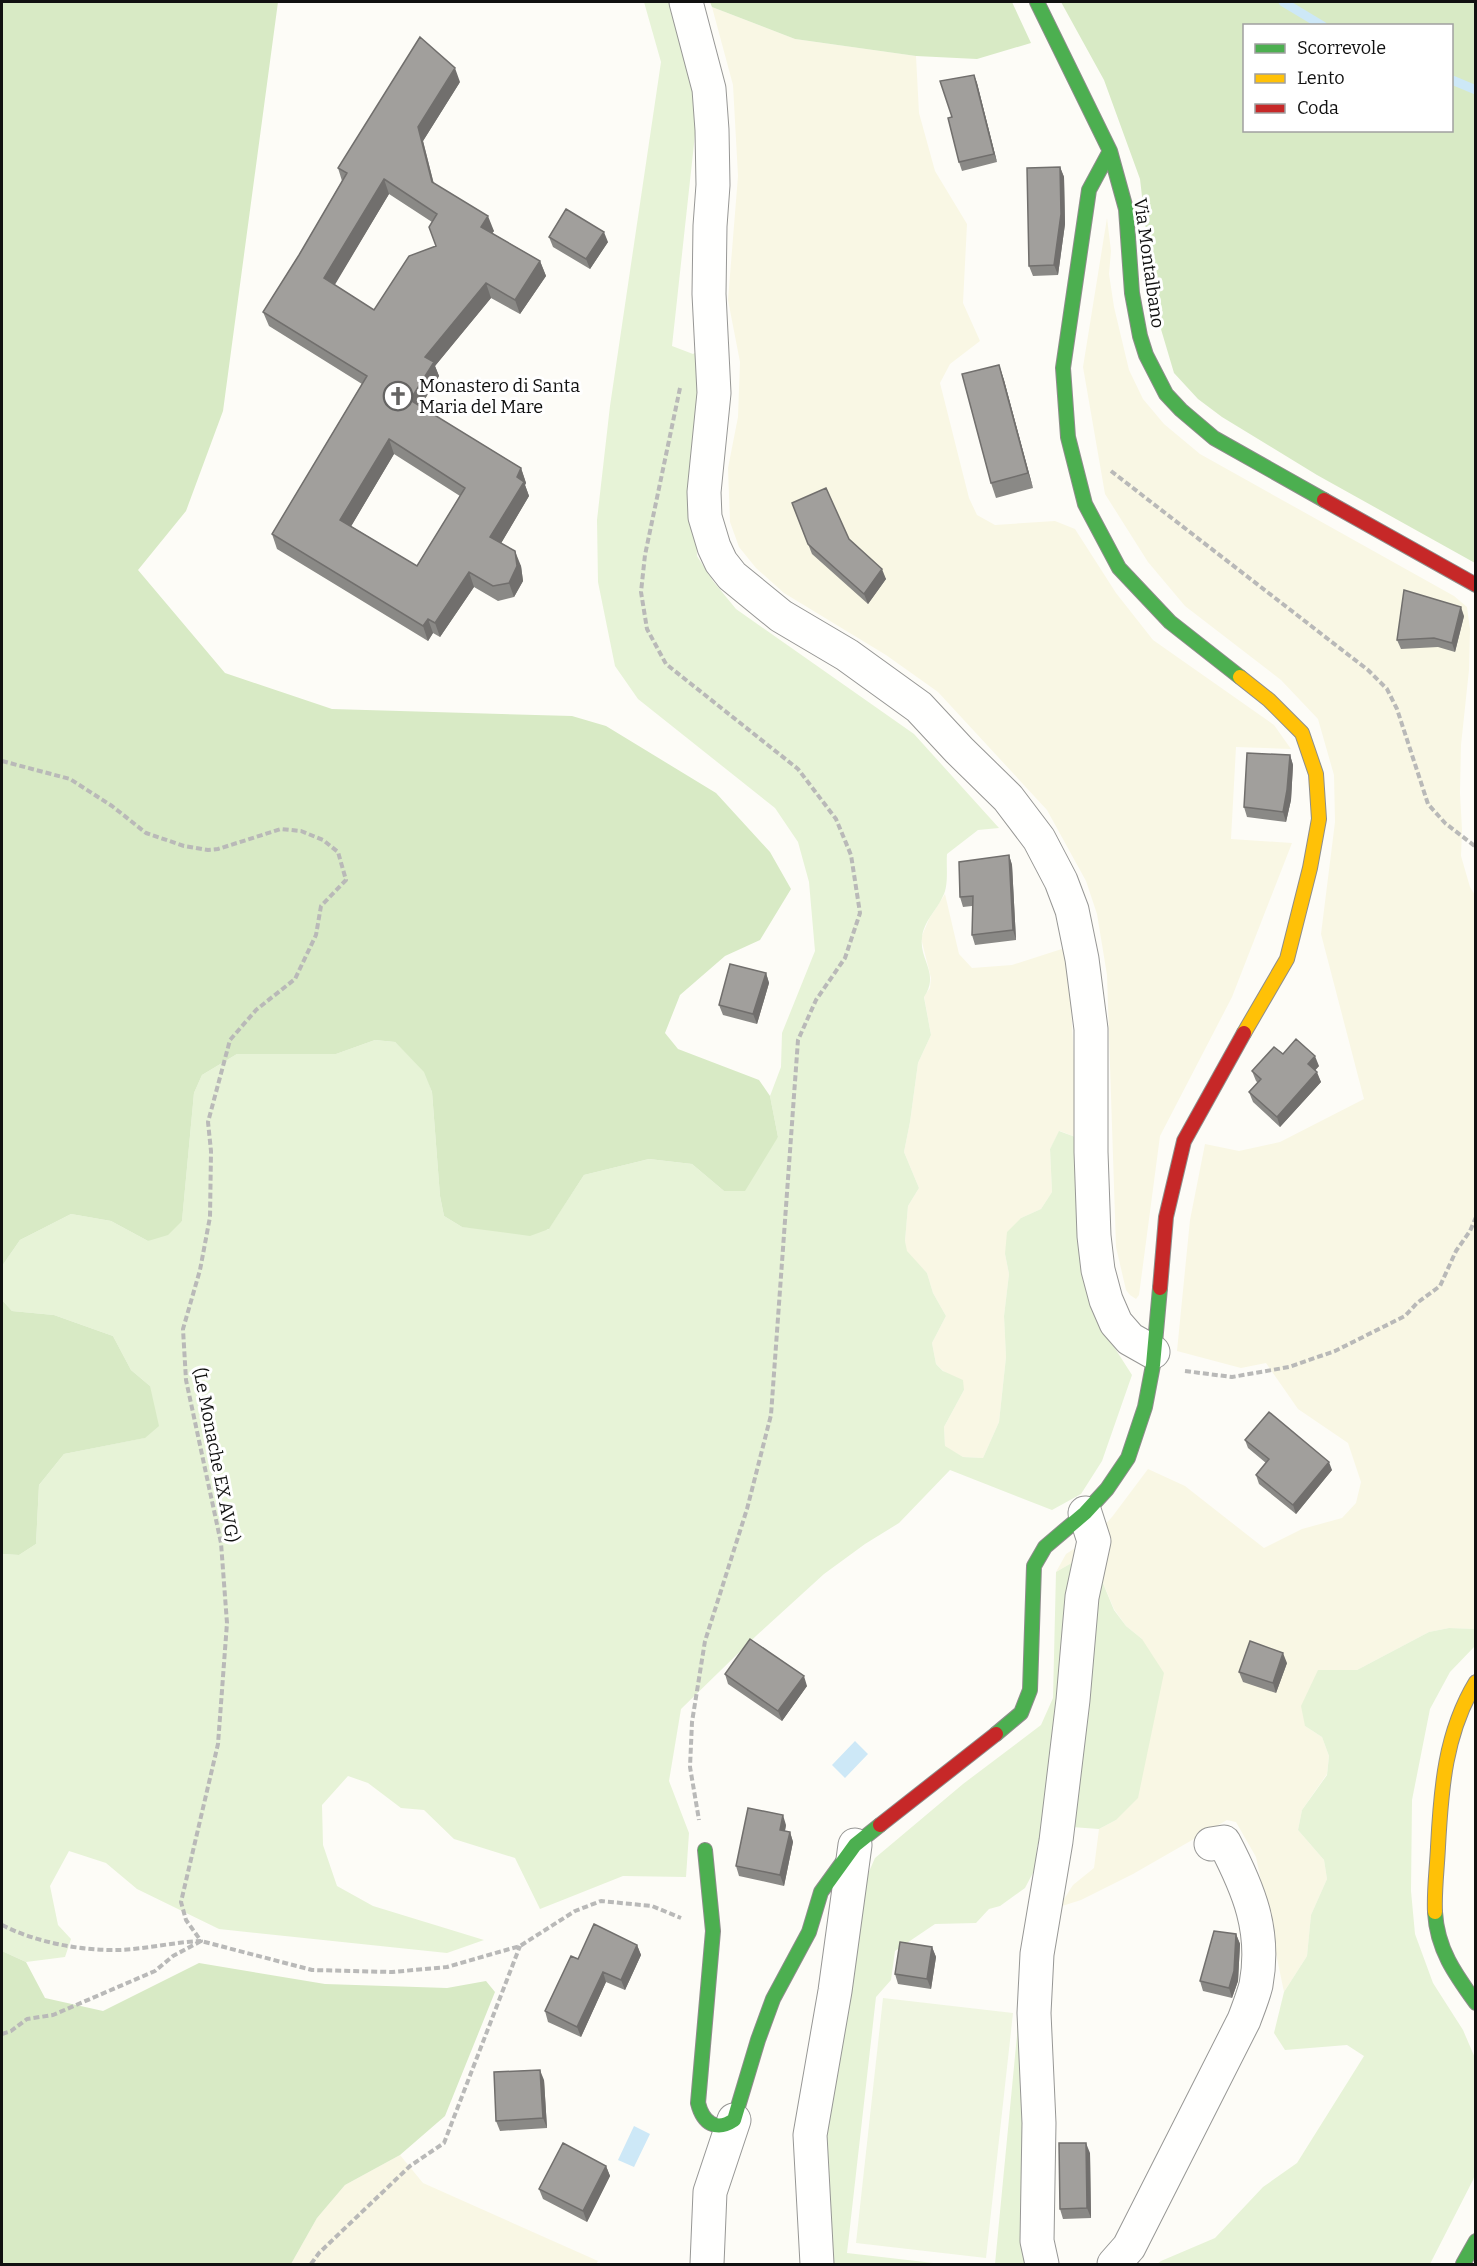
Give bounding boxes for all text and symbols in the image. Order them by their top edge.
legend [1243,24,1453,132]
text: Scorrevole [1297,37,1386,59]
text: Lento [1297,67,1345,89]
text: Coda [1297,97,1339,119]
street label: Via Montalbano [1129,197,1169,329]
place label: Monastero di Santa Maria del Mare [419,375,580,418]
church icon: Monastero di Santa Maria del Mare [382,380,414,412]
street label: (Le Monache EX AVG) [188,1366,244,1544]

